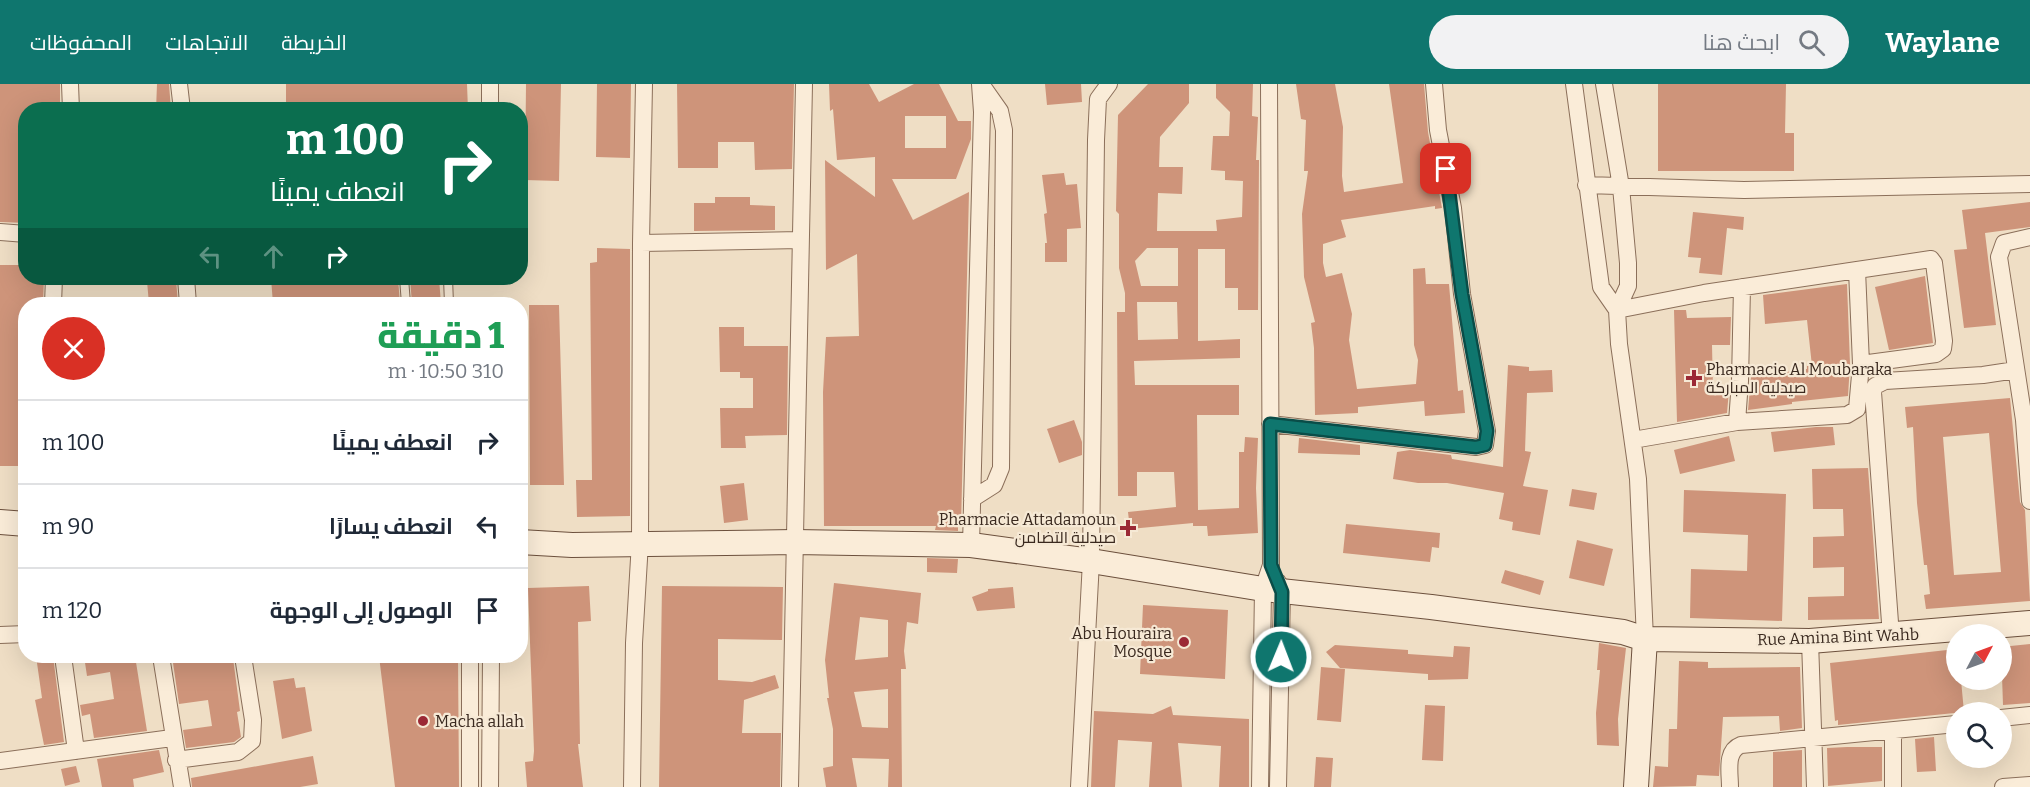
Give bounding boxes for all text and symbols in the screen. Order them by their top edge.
search box [1429,15,1849,69]
icon: search [1795,26,1828,59]
text: Waylane [1885,26,2000,59]
text: ابحث هنا [1702,29,1780,56]
text: المحفوظات [30,30,132,56]
text: الاتجاهات [165,30,248,56]
text: الخريطة [281,30,347,56]
text: 100 m [286,115,405,165]
icon: right [426,126,504,204]
pin [1420,143,1471,194]
icon: arrive [1429,152,1462,185]
text: انعطف يمينًا [270,176,405,208]
icon: left [194,240,227,273]
icon: ahead [257,240,290,273]
icon: right [320,240,353,273]
text: 1 دقيقة [377,314,504,358]
button: close [42,317,105,380]
text: 310 m · 10:50 [388,359,504,383]
place label: Pharmacie Al Moubaraka صيدلية المباركة [1706,360,1893,397]
marker: Pharmacie Al Moubaraka صيدلية المباركة [1687,371,1701,385]
icon: right [471,426,504,459]
text: 100 m [42,429,105,456]
text: انعطف يمينًا [332,429,453,456]
icon: left [471,510,504,543]
place label: Pharmacie Attadamoun صيدلية التضامن [939,510,1116,548]
text: 90 m [42,513,94,540]
text: انعطف يسارًا [329,513,453,540]
marker: Pharmacie Attadamoun صيدلية التضامن [1121,521,1135,535]
icon: arrive [471,594,504,627]
text: 120 m [42,597,102,624]
text: الوصول إلى الوجهة [270,597,453,624]
place label: Abu Houraira Mosque [1071,624,1172,661]
north arrow [1946,624,2012,690]
map controls [1946,624,2012,768]
position arrow [1249,625,1313,689]
street label: Rue Amina Bint Wahb [1757,625,1919,649]
marker: Abu Houraira Mosque [1177,635,1191,649]
button: search [1946,702,2012,768]
place label: Macha allah [435,712,524,731]
marker: Macha allah [416,714,430,728]

